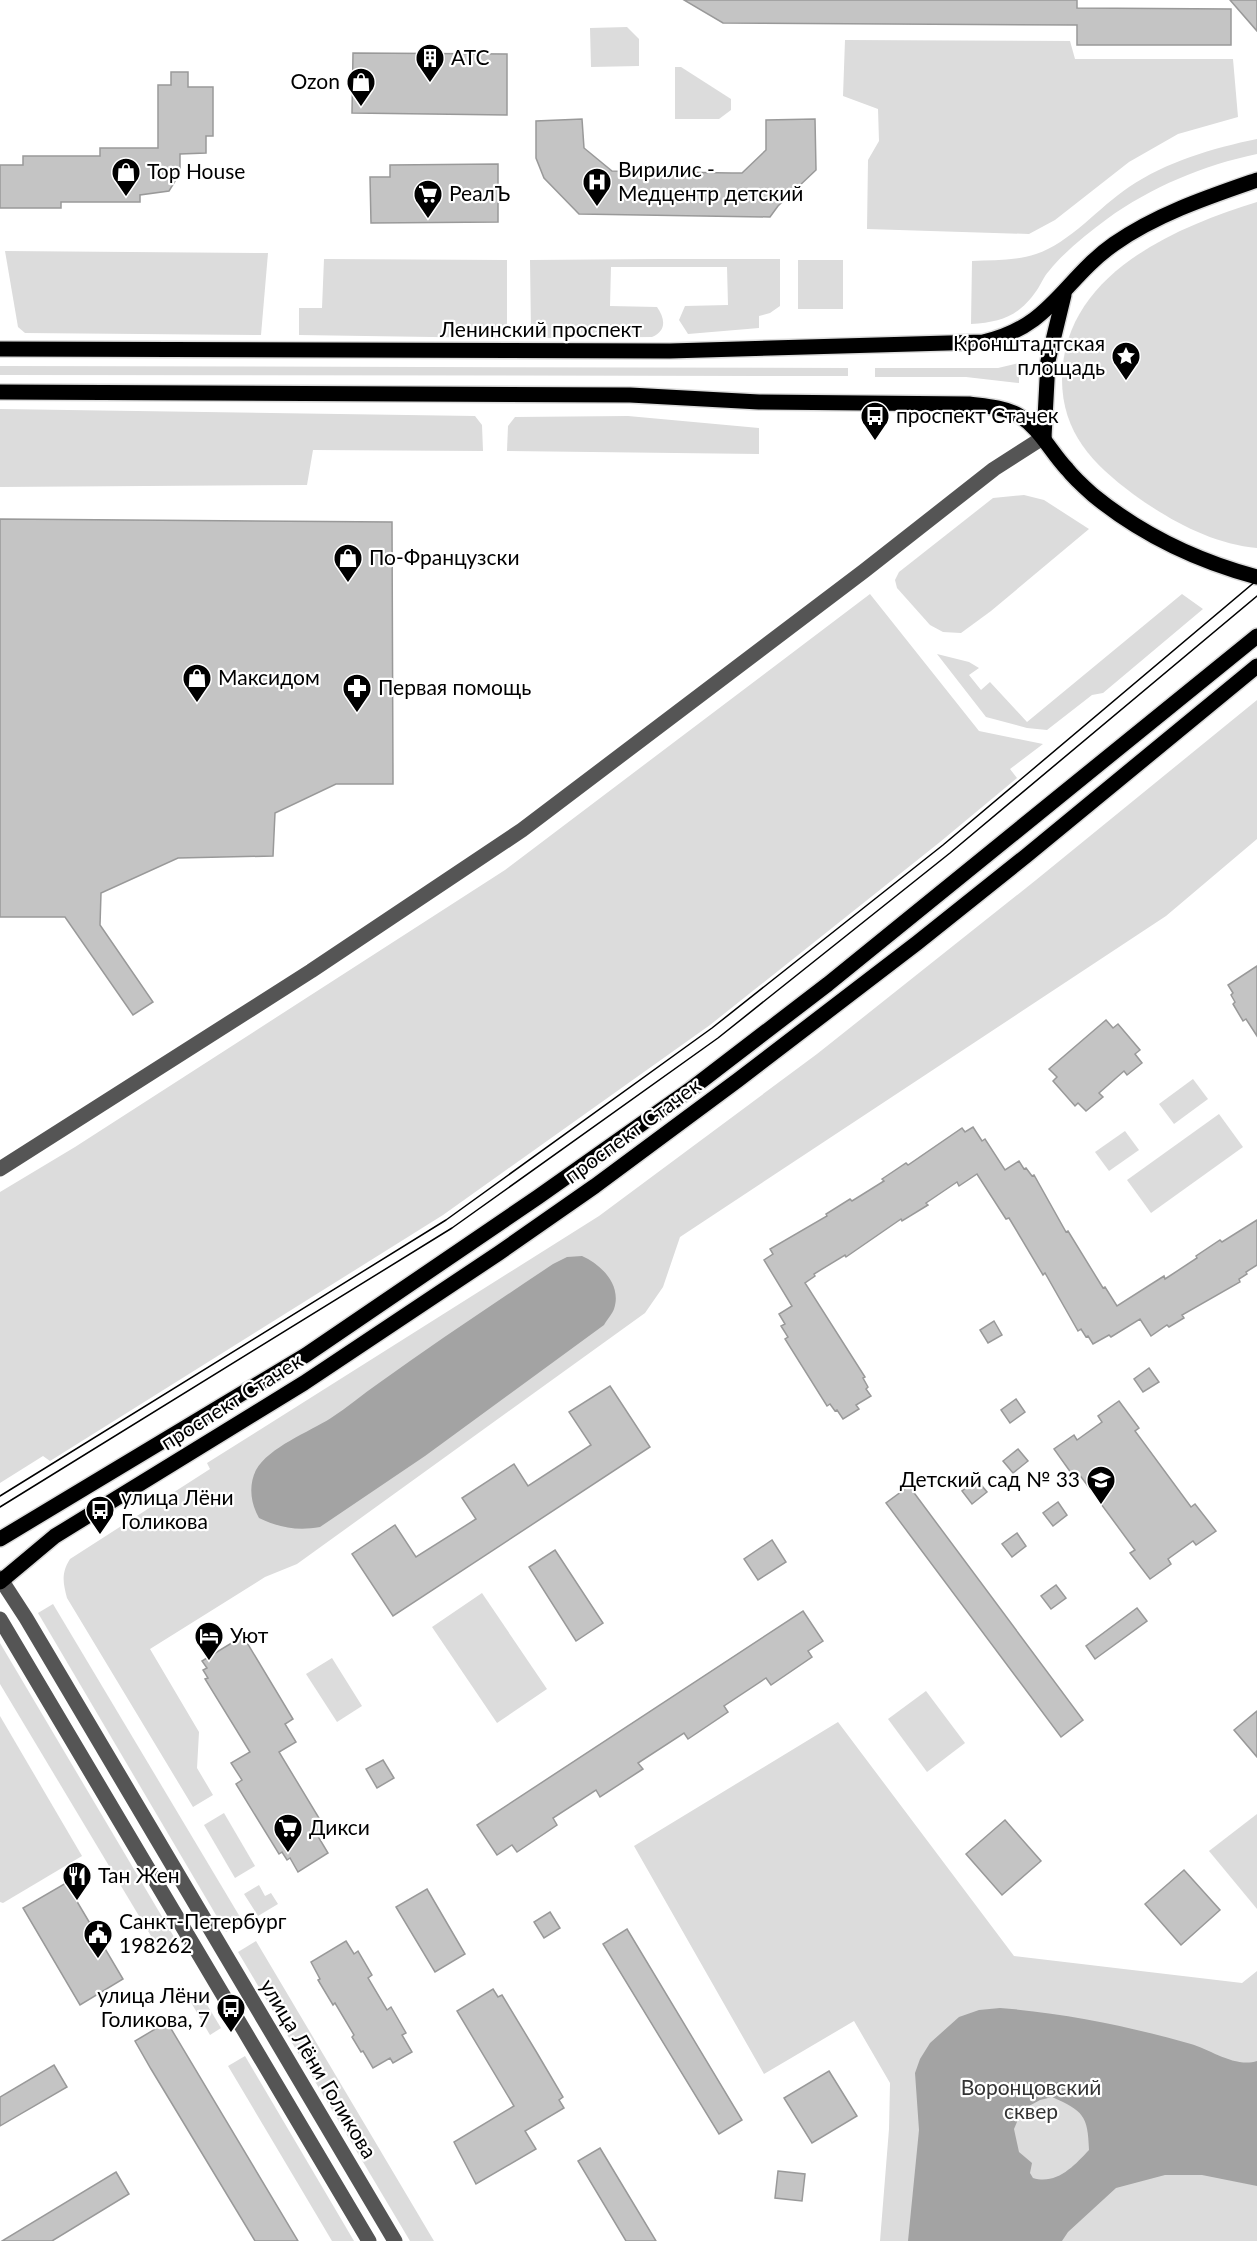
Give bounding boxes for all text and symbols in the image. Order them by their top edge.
building icon: АТС [414,42,446,84]
place label: АТС [451,44,489,69]
shop icon: Ozon [345,66,377,108]
place label: Ozon [291,68,340,93]
shop icon: Top House [110,156,142,198]
place label: Вирилис - Медцентр детский [618,156,803,205]
place label: Top House [147,158,245,183]
hospital icon: Вирилис - Медцентр детский [581,166,613,208]
supermarket icon: РеалЪ [412,178,444,220]
place label: РеалЪ [449,180,510,205]
street label: Ленинский проспект [439,316,642,341]
place label: Кронштадтская площадь [953,330,1105,379]
place icon: Кронштадтская площадь [1110,340,1142,382]
bus stop icon: проспект Стачек [859,400,891,442]
place label: проспект Стачек [896,402,1059,427]
shop icon: По-Французски [332,542,364,584]
place label: По-Французски [369,544,519,569]
shop icon: Максидом [181,662,213,704]
place label: Максидом [218,664,320,689]
pharmacy icon: Первая помощь [341,672,373,714]
place label: Первая помощь [378,674,531,699]
street label: проспект Стачек [559,1072,705,1188]
street label: проспект Стачек [156,1347,307,1454]
school or university icon: Детский сад № 33 [1085,1464,1117,1506]
place label: Детский сад № 33 [900,1466,1080,1491]
place label: улица Лёни Голикова [121,1484,234,1533]
bus stop icon: улица Лёни Голикова [84,1494,116,1536]
hotel icon: Уют [193,1620,225,1662]
place label: Уют [230,1622,269,1647]
supermarket icon: Дикси [272,1812,304,1854]
place label: Дикси [309,1814,370,1839]
restaurant icon: Тан Жен [61,1860,93,1902]
place label: Тан Жен [98,1862,180,1887]
place label: Санкт-Петербург 198262 [119,1908,287,1957]
public building icon: Санкт-Петербург 198262 [82,1918,114,1960]
street label: улица Лёни Голикова [256,1974,383,2162]
place label: улица Лёни Голикова, 7 [97,1982,210,2031]
bus stop icon: улица Лёни Голикова, 7 [215,1992,247,2034]
park label: Воронцовский сквер [961,2074,1101,2123]

